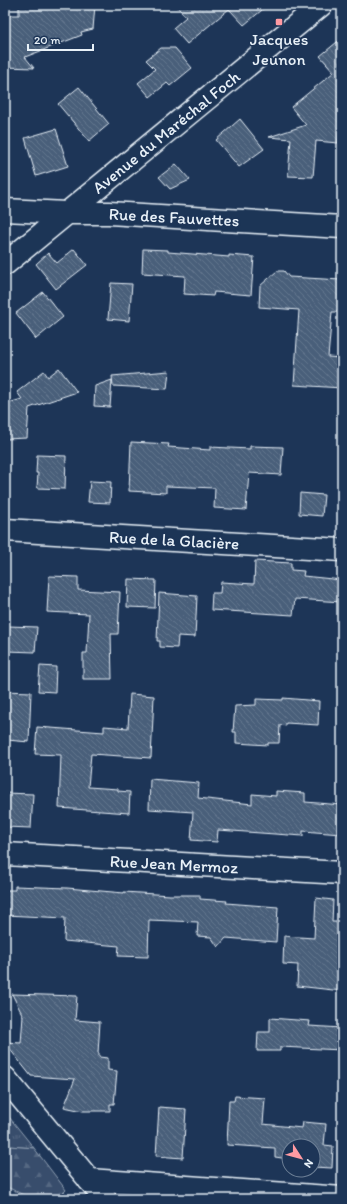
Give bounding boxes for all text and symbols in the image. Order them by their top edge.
marker: Jacques Jeunon [274,17,284,27]
scale bar [28,26,93,52]
place label: Jacques Jeunon [250,29,308,69]
text: 20 m [34,33,61,47]
street label: Avenue du Maréchal Foch [88,66,244,198]
street label: Rue des Fauvettes [108,204,240,230]
street label: Rue de la Glacière [108,527,240,553]
street label: Rue Jean Mermoz [109,851,239,877]
north arrow [281,1138,321,1178]
text: N [301,1157,316,1170]

